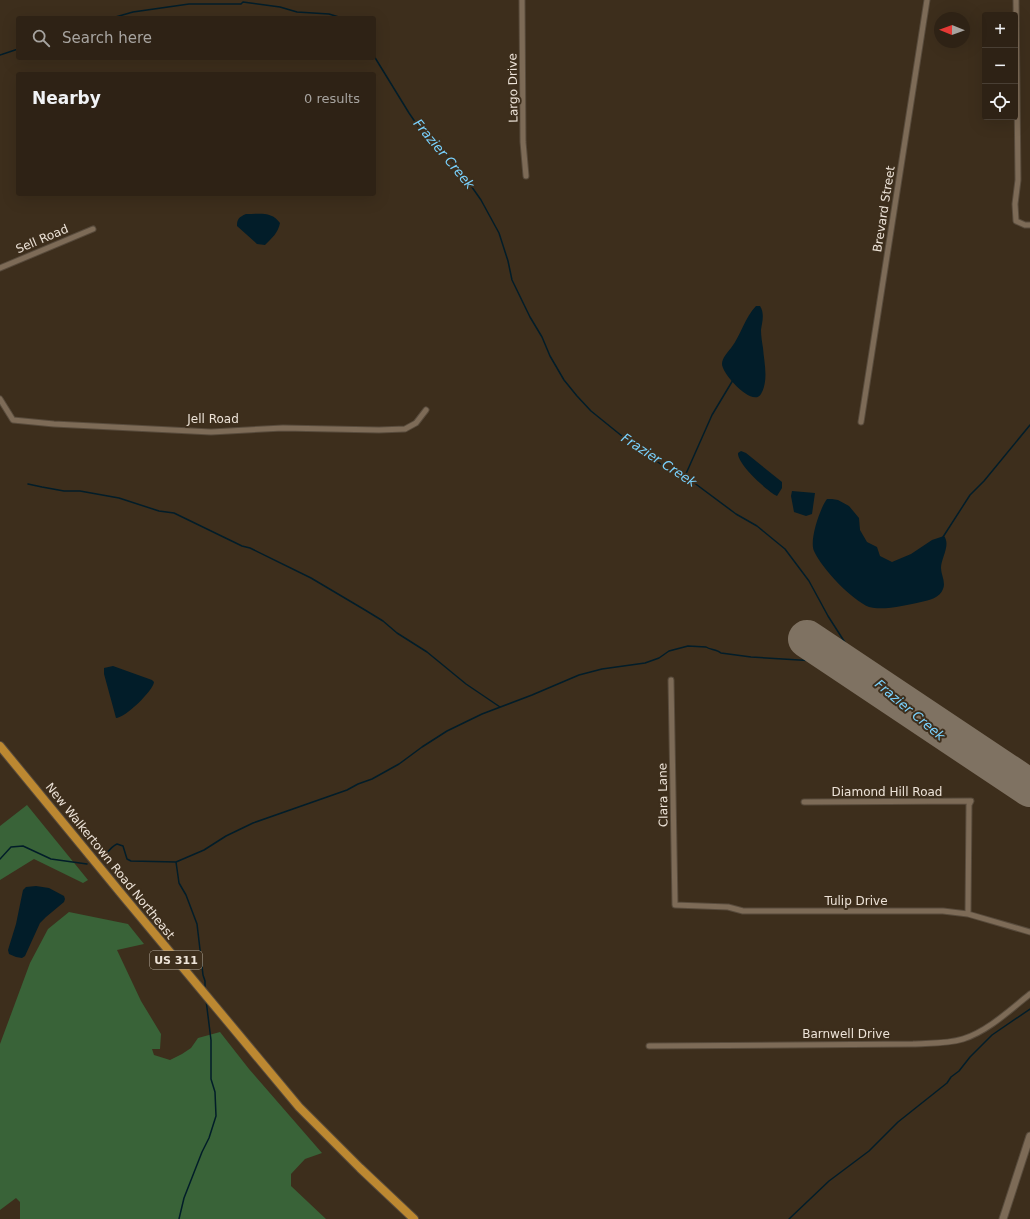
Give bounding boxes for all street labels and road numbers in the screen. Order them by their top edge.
street label: Largo Drive [505,53,521,123]
street label: Brevard Street [870,164,898,253]
street label: Sell Road [14,222,70,256]
street label: Jell Road [186,412,239,426]
street label: Clara Lane [655,763,671,827]
street label: New Walkertown Road Northeast [43,780,178,942]
street label: Diamond Hill Road [832,785,942,799]
street label: Tulip Drive [823,894,888,908]
road number: US 311 [150,951,202,969]
street label: Barnwell Drive [802,1027,890,1041]

